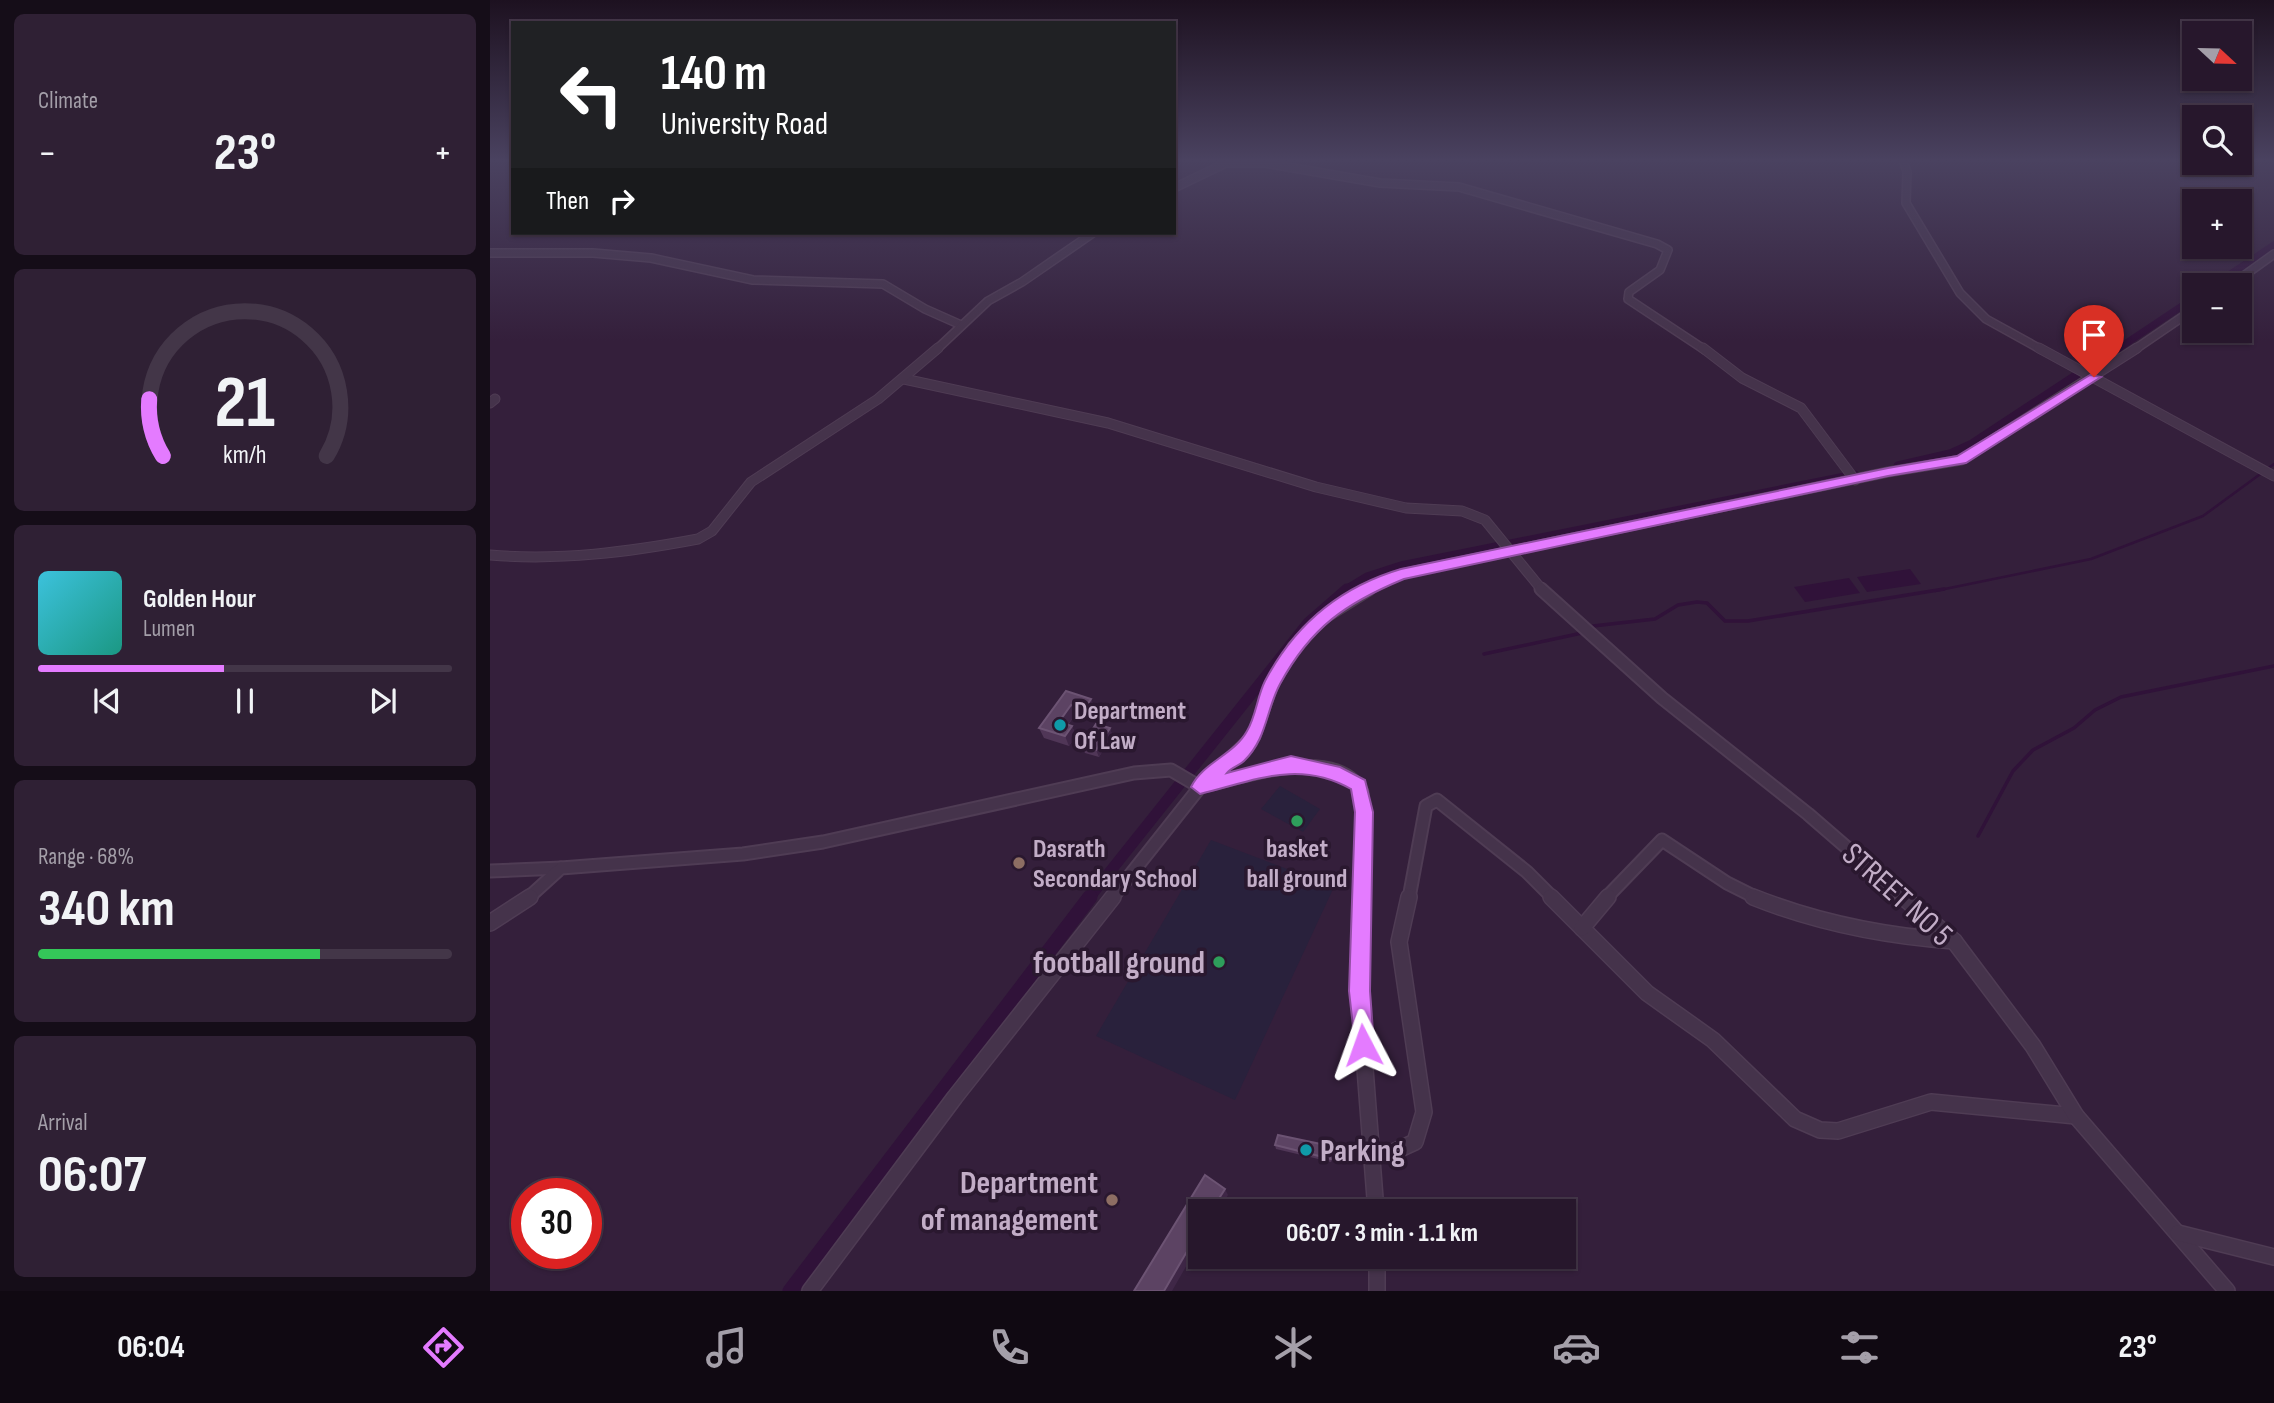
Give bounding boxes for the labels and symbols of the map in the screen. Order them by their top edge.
north arrow [2182,21,2252,91]
pin [2064,305,2124,377]
place label: Department Of Law [1074,696,1187,757]
marker: Department Of Law [1052,717,1068,733]
marker: basket ball ground [1289,813,1305,829]
place label: Dasrath Secondary School [1033,834,1197,895]
place label: basket ball ground [1247,834,1347,895]
street label: STREET NO 5 [1834,835,1960,955]
marker: Dasrath Secondary School [1011,855,1027,871]
place label: football ground [1033,944,1205,983]
marker: football ground [1211,954,1227,970]
position arrow [1326,1008,1400,1082]
place label: Parking [1320,1132,1405,1171]
marker: Parking [1298,1142,1314,1158]
place label: Department of management [921,1164,1098,1240]
speed limit sign: 30 [511,1178,602,1269]
marker: Department of management [1104,1192,1120,1208]

